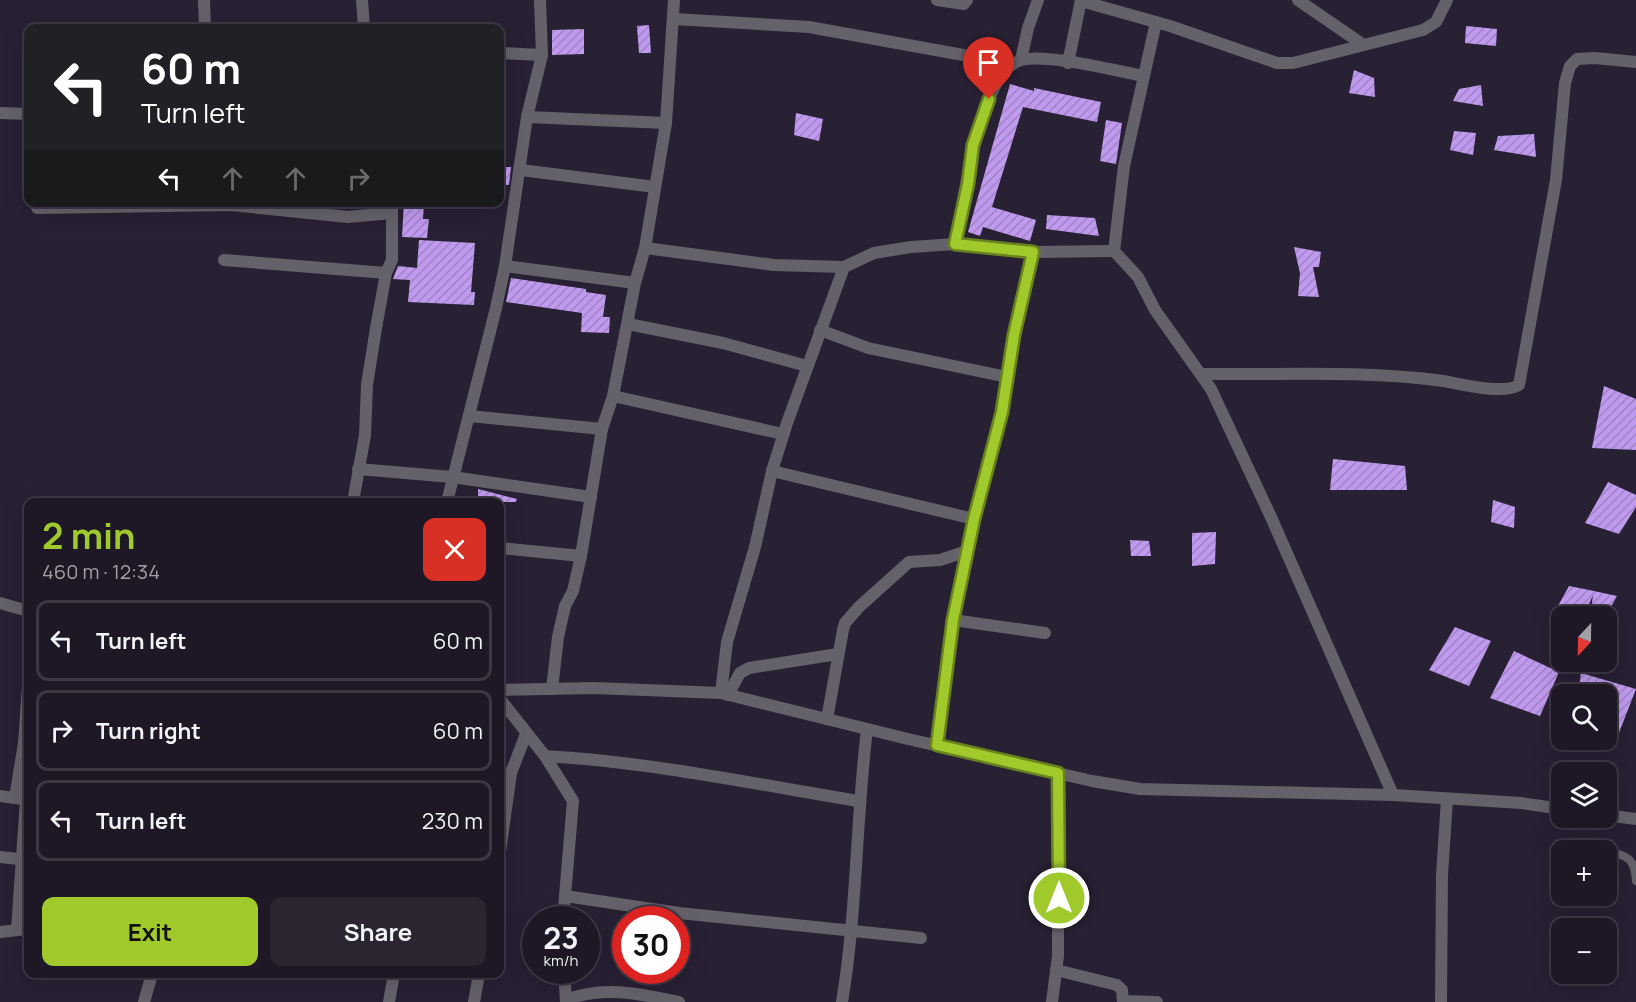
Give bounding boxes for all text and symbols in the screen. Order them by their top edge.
pin [963,37,1014,99]
text: 60 m [141,39,241,97]
icon: arrive [972,46,1005,79]
icon: left [42,48,120,126]
text: Turn left [141,94,245,131]
icon: left [153,162,186,195]
icon: ahead [216,162,249,195]
icon: ahead [279,162,312,195]
icon: right [342,162,375,195]
text: 2 min [42,511,136,560]
button: close [423,518,486,581]
text: 460 m · 12:34 [42,558,160,585]
north arrow [1551,606,1617,672]
map controls [1551,606,1617,984]
icon: left [45,624,78,657]
text: Turn left [96,626,186,656]
text: 60 m [433,626,483,656]
button: search [1551,684,1617,750]
icon: right [45,714,78,747]
text: Turn right [96,716,201,746]
text: 60 m [433,716,483,746]
button: layers [1551,762,1617,828]
icon: left [45,804,78,837]
text: Turn left [96,806,186,836]
text: 230 m [422,806,483,836]
button: + [1551,840,1617,906]
position arrow [1027,866,1091,930]
button: Exit [42,897,258,966]
button: Share [270,897,486,966]
speed limit sign: 30 [612,906,690,984]
text: 23 [543,917,579,958]
button: − [1551,918,1617,984]
text: km/h [544,950,578,971]

